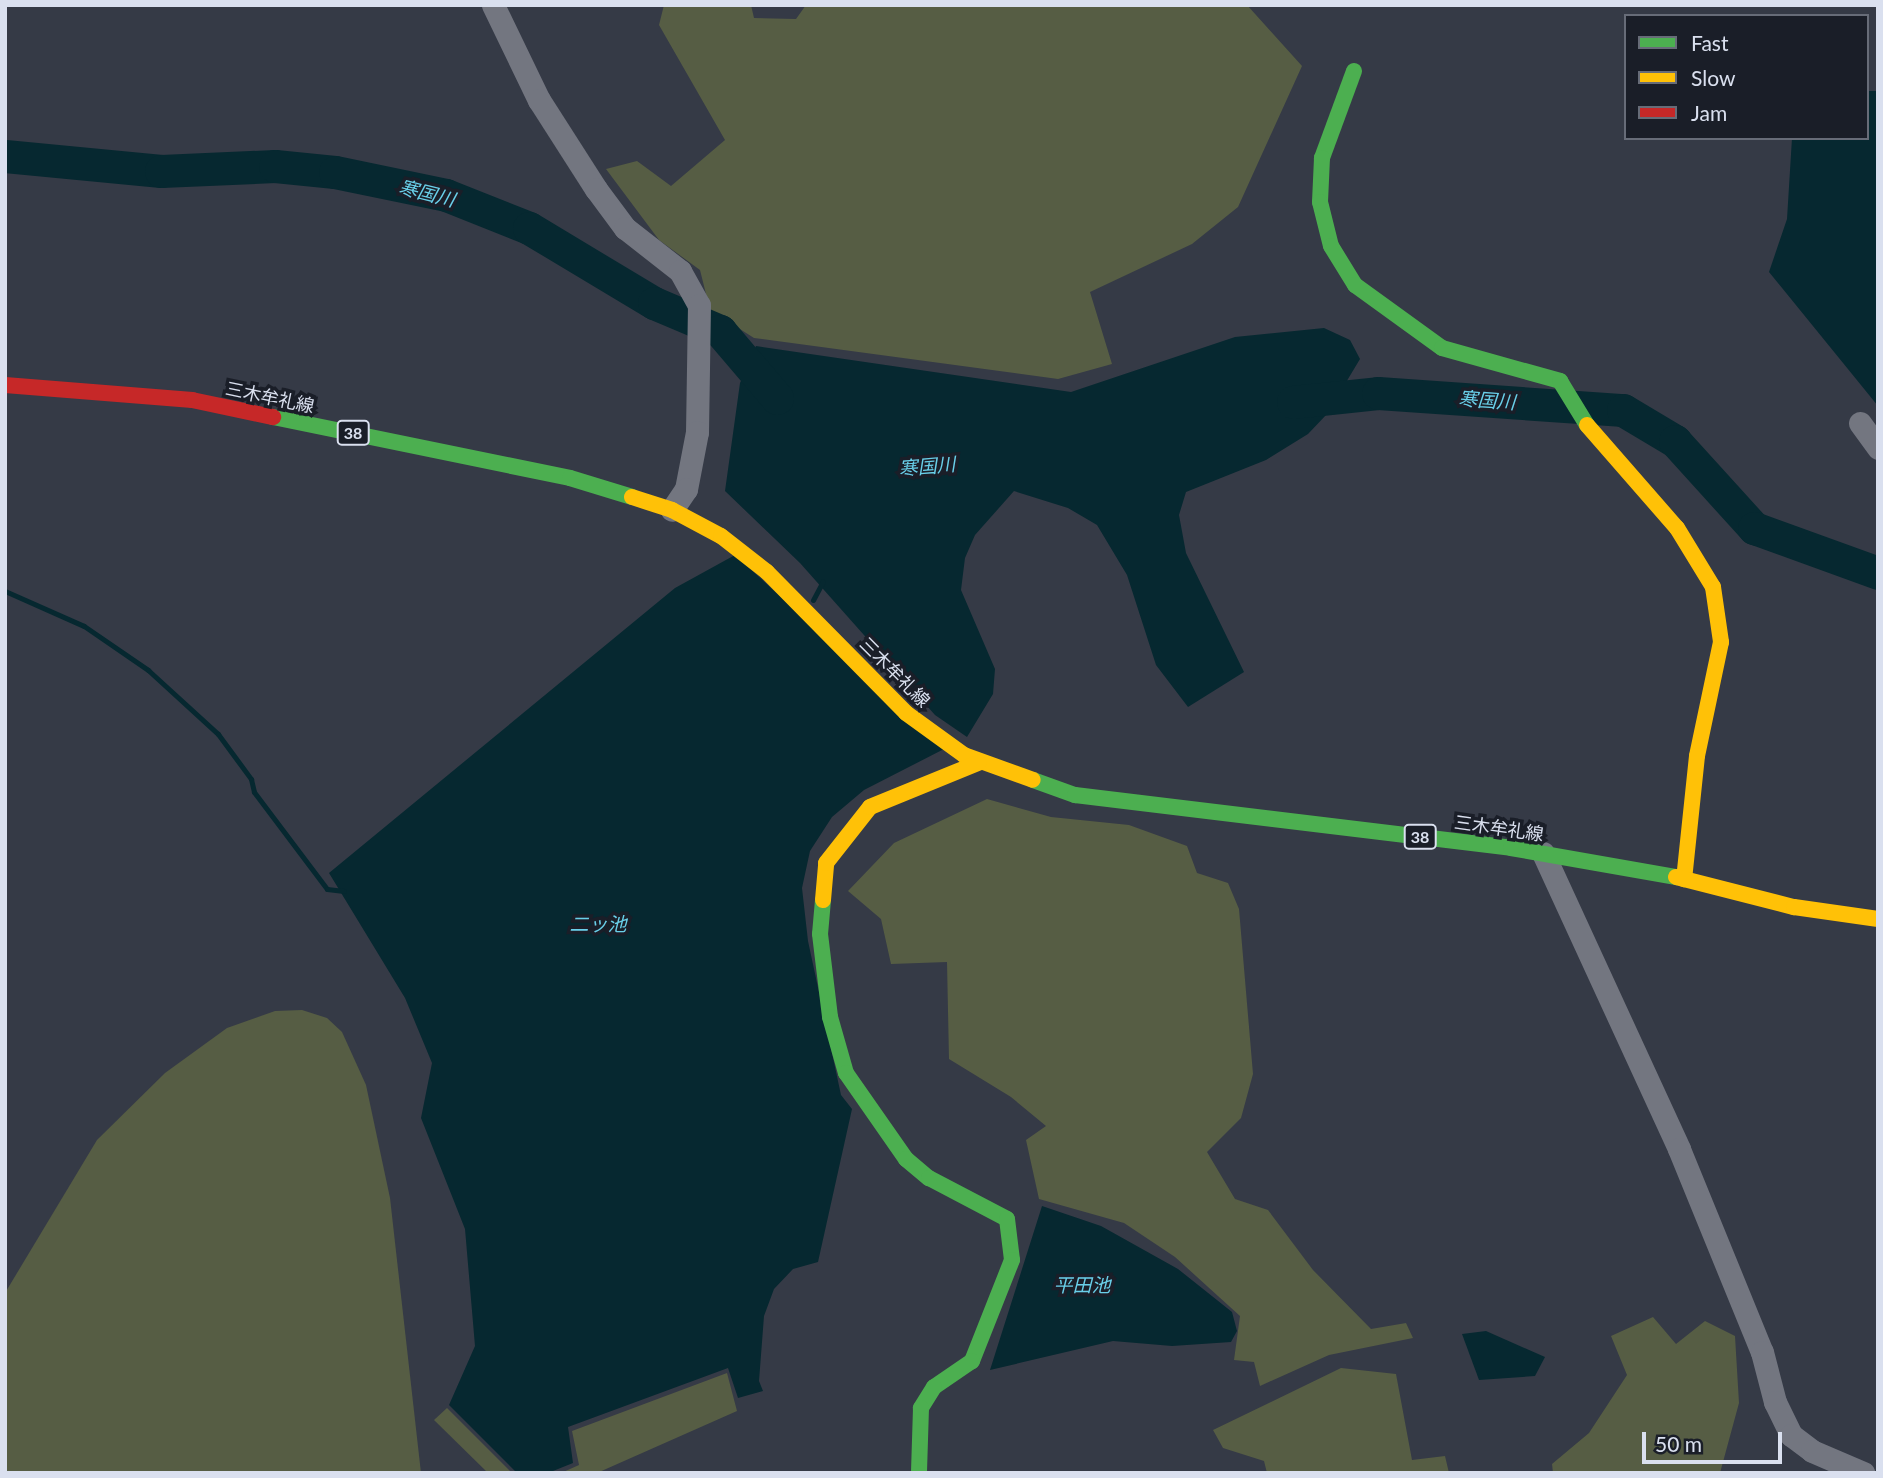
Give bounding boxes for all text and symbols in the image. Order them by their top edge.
legend [1624,14,1869,140]
text: Fast [1691,30,1728,55]
text: Slow [1691,65,1735,90]
text: Jam [1691,100,1727,125]
water label: 寒国川 [397,175,457,211]
street label: 三木牟礼線 [224,377,316,417]
water label: 寒国川 [1458,387,1516,413]
road number: 38 [336,420,370,446]
water label: 寒国川 [898,452,956,480]
street label: 三木牟礼線 [856,633,934,711]
street label: 三木牟礼線 [1453,811,1545,845]
road number: 38 [1402,824,1438,850]
water label: 二ッ池 [570,913,626,935]
water label: 平田池 [1054,1274,1110,1296]
scale bar [1645,1418,1785,1462]
text: 50 m [1655,1431,1702,1456]

